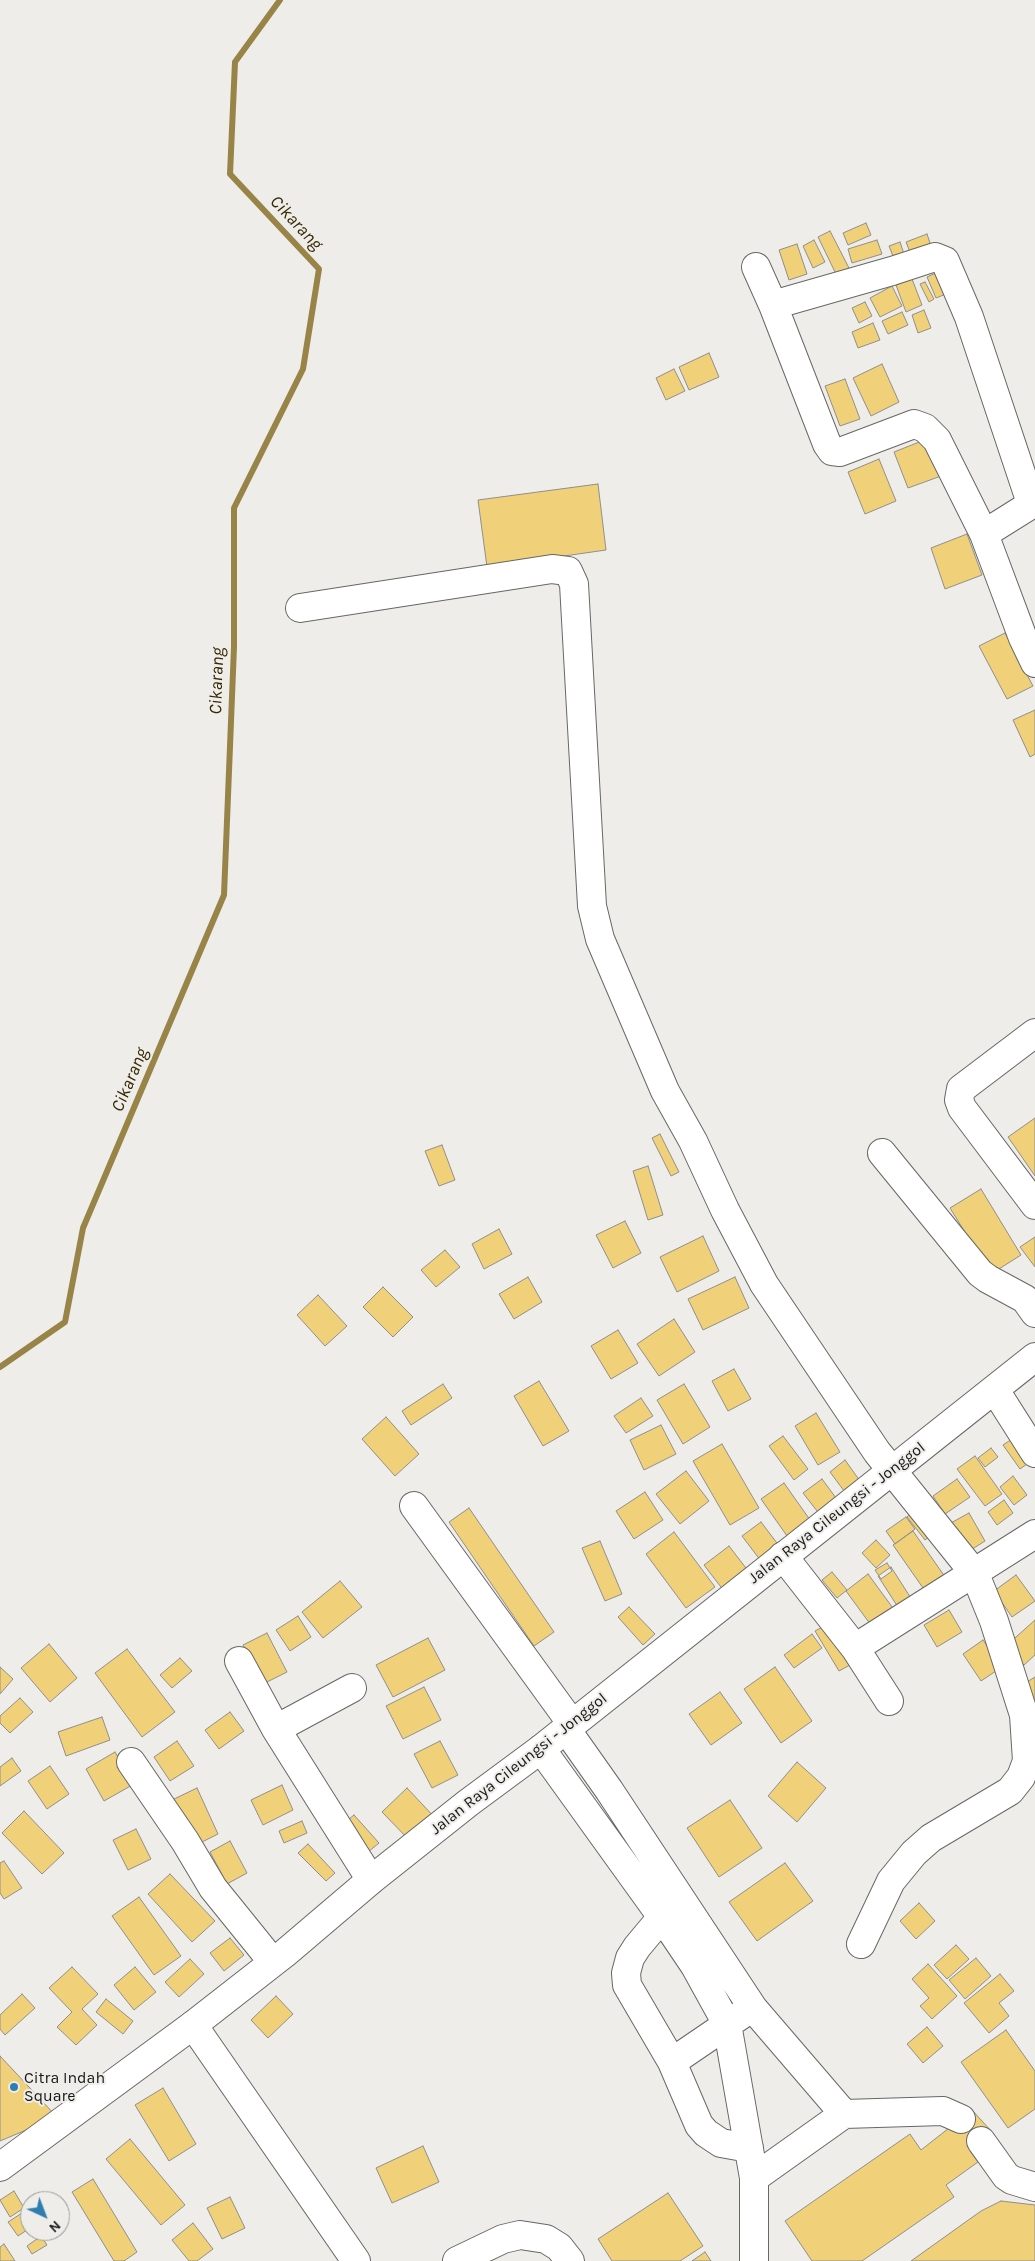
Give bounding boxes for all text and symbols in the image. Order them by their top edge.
water label: Cikarang [265,191,327,255]
water label: Cikarang [205,647,229,715]
water label: Cikarang [107,1045,153,1115]
street label: Jalan Raya Cileungsi - Jonggol [745,1438,929,1588]
street label: Jalan Raya Cileungsi - Jonggol [427,1689,611,1839]
place label: Citra Indah Square [24,2068,105,2106]
marker: Citra Indah Square [8,2081,20,2093]
north arrow [20,2191,70,2241]
text: N [45,2217,64,2236]

